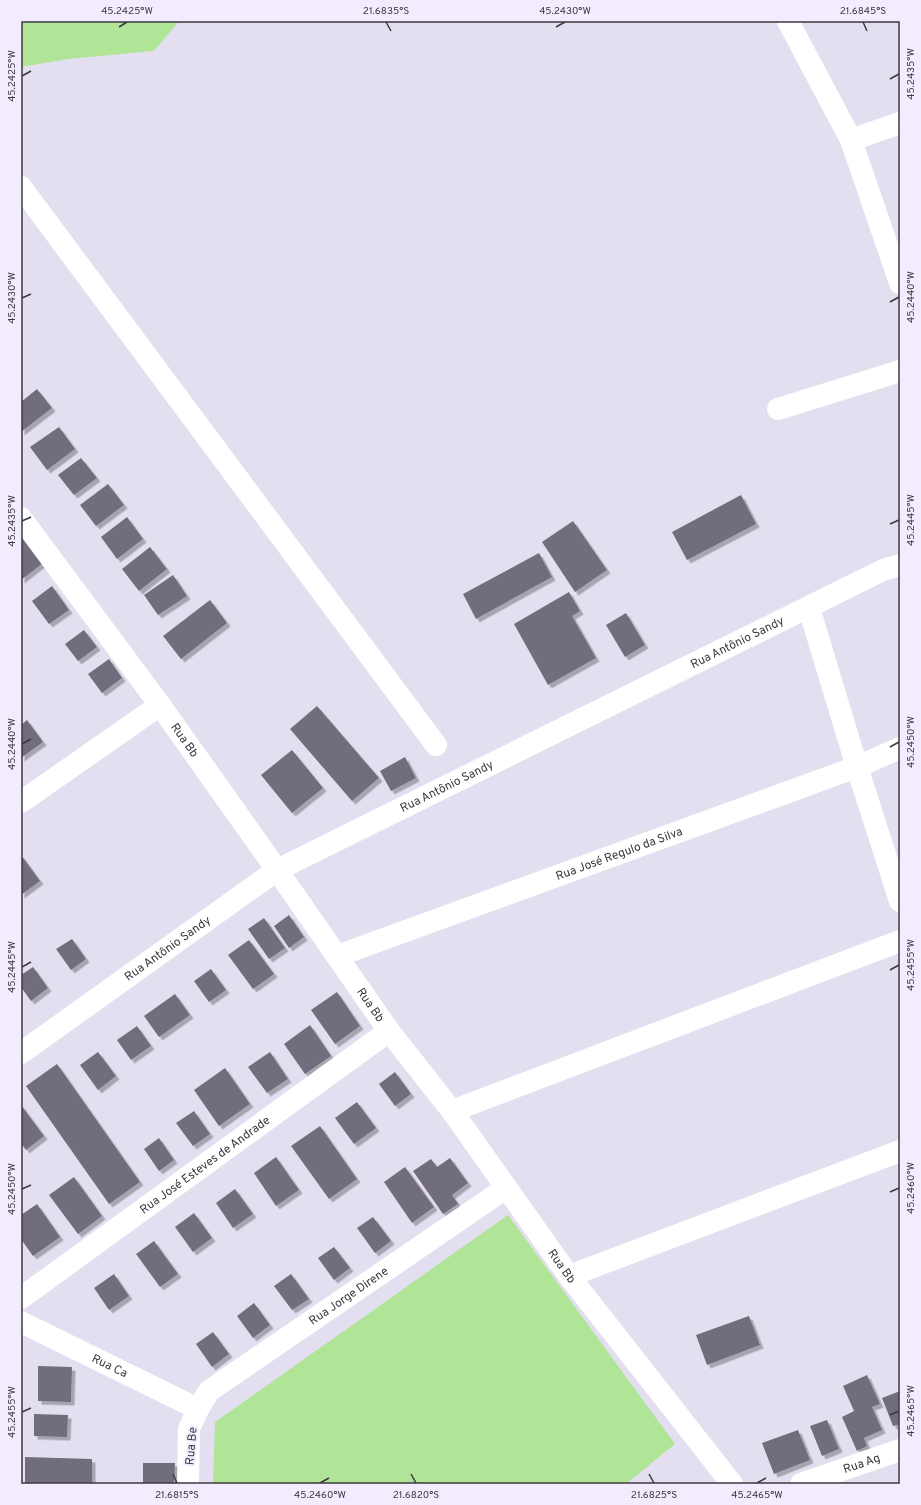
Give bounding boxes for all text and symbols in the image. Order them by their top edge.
text: 45.2425°W [101,5,153,18]
text: 21.6835°S [363,5,409,18]
text: 45.2430°W [539,5,591,18]
text: 21.6845°S [840,5,886,18]
text: 45.2435°W [905,48,918,100]
text: 45.2425°W [6,50,19,102]
text: 45.2440°W [905,271,918,323]
text: 45.2430°W [6,272,19,324]
text: 45.2445°W [905,494,918,546]
text: 45.2435°W [6,495,19,547]
street label: Rua Antônio Sandy [688,613,787,673]
text: 45.2450°W [905,716,918,768]
text: 45.2440°W [6,718,19,770]
street label: Rua Bb [166,720,202,761]
street label: Rua Antônio Sandy [398,757,497,817]
street label: Rua José Regulo da Silva [554,824,685,885]
street label: Rua Antônio Sandy [122,913,214,985]
text: 45.2455°W [905,939,918,991]
text: 45.2445°W [6,941,19,993]
street label: Rua Bb [352,985,388,1026]
street label: Rua José Esteves de Andrade [137,1113,274,1218]
text: 45.2460°W [905,1162,918,1214]
text: 45.2450°W [6,1163,19,1215]
street label: Rua Bb [543,1246,579,1287]
street label: Rua Jorge Direne [306,1264,392,1329]
street label: Rua Ca [89,1351,130,1382]
text: 45.2465°W [905,1385,918,1437]
text: 45.2455°W [6,1386,19,1438]
street label: Rua Be [182,1426,202,1466]
street label: Rua Ag [841,1450,882,1478]
text: 21.6815°S [155,1489,199,1502]
text: 45.2460°W [294,1489,346,1502]
text: 21.6820°S [393,1489,439,1502]
text: 21.6825°S [631,1489,677,1502]
text: 45.2465°W [731,1489,783,1502]

